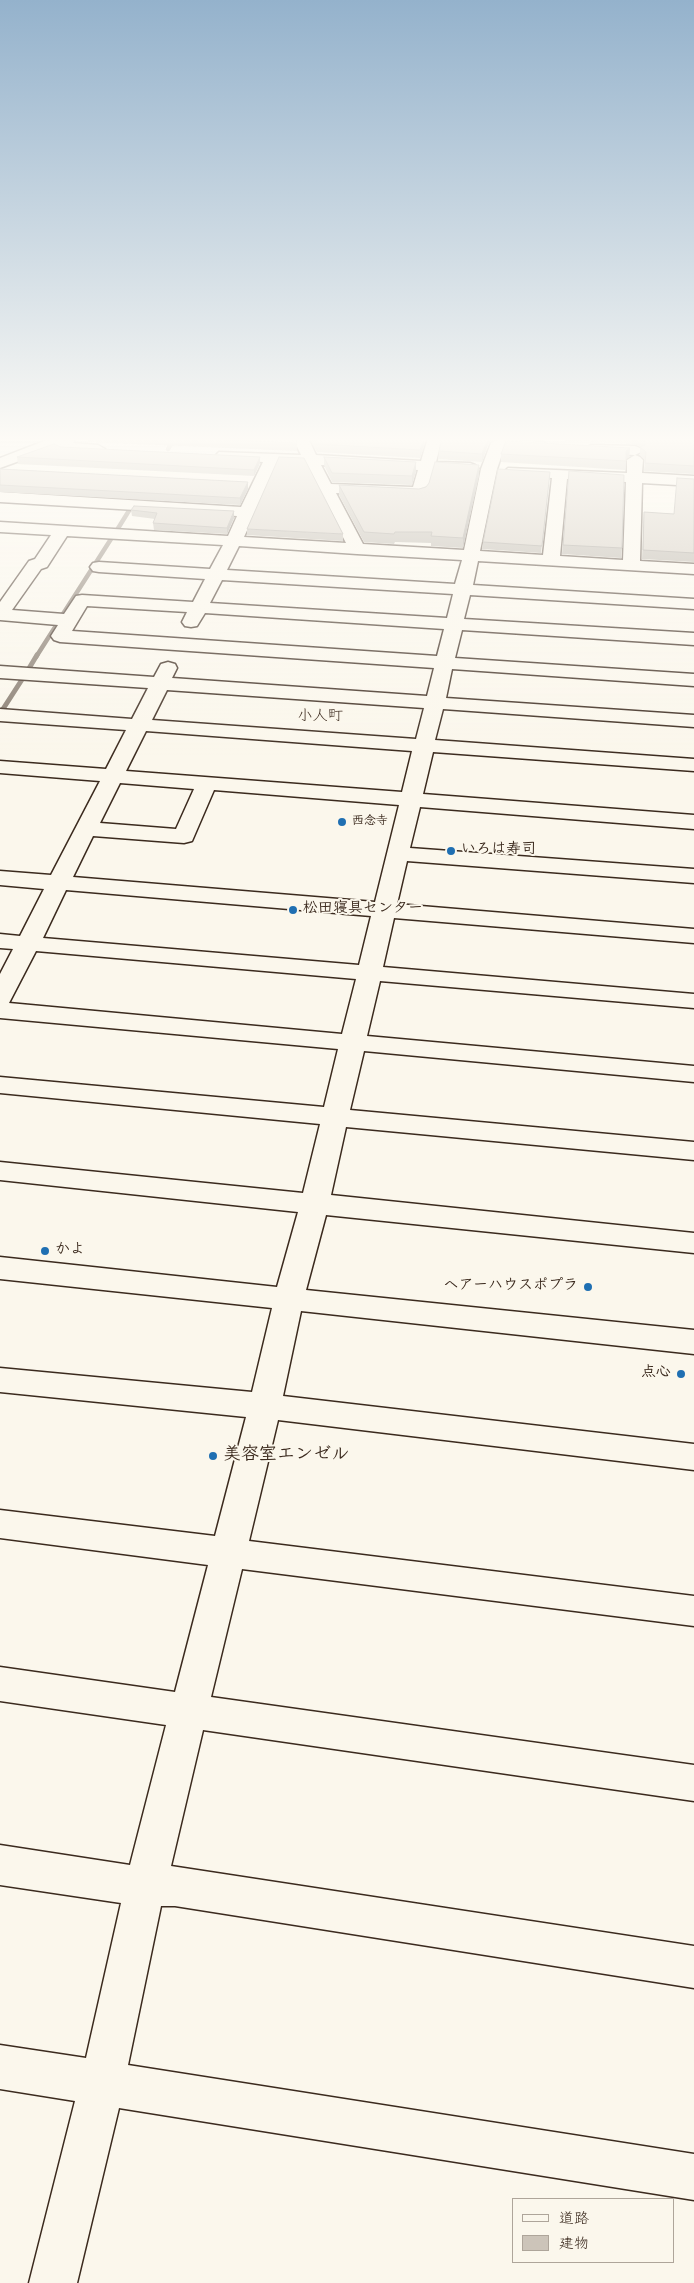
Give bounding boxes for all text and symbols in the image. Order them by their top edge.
district label: 小人町 [298,709,342,727]
place label: 西念寺 [352,815,388,829]
marker: 西念寺 [336,816,348,828]
place label: いろは寿司 [461,842,536,860]
marker: いろは寿司 [445,845,457,857]
place label: 松田寝具センター [303,901,423,919]
marker: 松田寝具センター [287,904,299,916]
place label: かよ [55,1242,85,1260]
marker: かよ [39,1245,51,1257]
place label: ヘアーハウスポプラ [444,1278,578,1296]
marker: ヘアーハウスポプラ [582,1281,594,1293]
place label: 点心 [641,1365,671,1383]
marker: 点心 [675,1368,687,1380]
place label: 美容室エンゼル [223,1445,349,1467]
marker: 美容室エンゼル [207,1450,219,1462]
legend [512,2198,674,2263]
text: 道路 [559,2211,589,2229]
text: 建物 [559,2236,589,2254]

